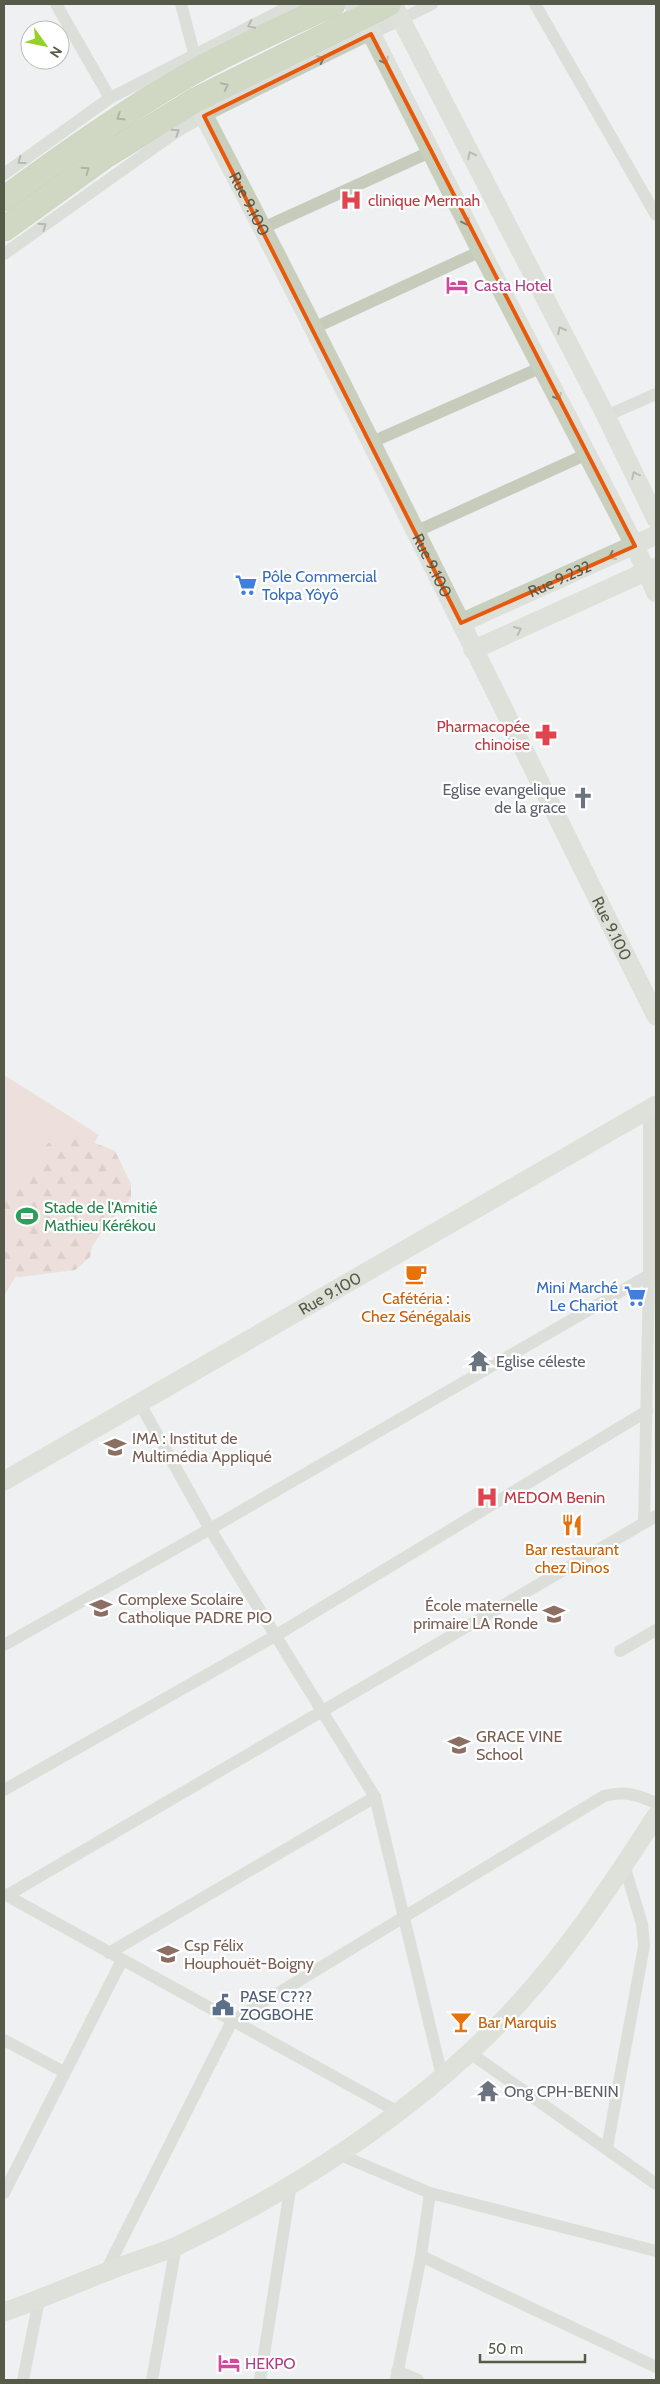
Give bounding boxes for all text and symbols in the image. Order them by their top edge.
one-way arrow [247,19,256,29]
north arrow [20,20,70,70]
text: N [46,43,66,61]
one-way arrow [316,55,325,65]
one-way arrow [379,56,389,65]
one-way arrow [220,82,229,92]
one-way arrow [116,110,125,120]
one-way arrow [171,129,180,139]
one-way arrow [467,151,477,160]
one-way arrow [17,155,27,164]
one-way arrow [80,167,90,176]
street label: Rue 9.100 [225,169,274,239]
hospital icon: clinique Mermah [338,187,364,213]
place label: clinique Mermah [368,191,480,210]
one-way arrow [460,216,470,225]
one-way arrow [38,223,47,232]
hotel icon: Casta Hotel [444,272,470,298]
place label: Casta Hotel [474,276,552,295]
one-way arrow [557,327,567,336]
one-way arrow [552,391,562,400]
one-way arrow [631,472,641,481]
street label: Rue 9.100 [408,530,456,601]
one-way arrow [608,549,617,560]
street label: Rue 9.232 [525,557,594,602]
place label: Pôle Commercial Tokpa Yôyô [262,567,377,604]
supermarket icon: Pôle Commercial Tokpa Yôyô [233,572,259,598]
one-way arrow [513,625,522,636]
place label: Pharmacopée chinoise [437,717,530,754]
pharmacy icon: Pharmacopée chinoise [533,722,559,748]
place label: Eglise evangelique de la grace [442,780,566,817]
church icon: Eglise evangelique de la grace [570,785,596,811]
street label: Rue 9.100 [588,893,636,964]
place label: Stade de l'Amitié Mathieu Kérékou [44,1198,157,1235]
sports icon: Stade de l'Amitié Mathieu Kérékou [14,1203,40,1229]
cafe icon: Cafétéria : Chez Sénégalais [403,1261,429,1287]
street label: Rue 9.100 [295,1268,365,1319]
place label: Mini Marché Le Chariot [536,1278,619,1315]
supermarket icon: Mini Marché Le Chariot [622,1283,648,1309]
place label: Cafétéria : Chez Sénégalais [361,1289,471,1326]
temple icon: Eglise céleste [466,1348,492,1374]
place label: Eglise céleste [496,1352,586,1371]
place label: IMA : Institut de Multimédia Appliqué [132,1429,272,1466]
school or university icon: IMA : Institut de Multimédia Appliqué [102,1434,128,1460]
hospital icon: MEDOM Benin [474,1484,500,1510]
place label: MEDOM Benin [504,1488,605,1507]
restaurant icon: Bar restaurant chez Dinos [559,1512,585,1538]
place label: Bar restaurant chez Dinos [525,1540,620,1577]
place label: Complexe Scolaire Catholique PADRE PIO [118,1590,272,1627]
school or university icon: Complexe Scolaire Catholique PADRE PIO [88,1595,114,1621]
place label: École maternelle primaire LA Ronde [413,1596,538,1633]
school or university icon: École maternelle primaire LA Ronde [541,1601,567,1627]
place label: GRACE VINE School [476,1727,563,1764]
school or university icon: GRACE VINE School [446,1732,472,1758]
place label: Csp Félix Houphouët-Boigny [184,1936,314,1973]
school or university icon: Csp Félix Houphouët-Boigny [155,1941,181,1967]
place label: PASE C??? ZOGBOHE [240,1987,314,2024]
public building icon: PASE C??? ZOGBOHE [210,1992,236,2018]
bar icon: Bar Marquis [448,2009,474,2035]
place label: Bar Marquis [478,2013,557,2032]
temple icon: Ong CPH-BENIN [475,2078,501,2104]
place label: Ong CPH-BENIN [504,2082,619,2101]
scale bar [480,2332,585,2364]
text: 50 m [488,2340,523,2358]
hotel icon: HEKPO [216,2350,242,2376]
place label: HEKPO [245,2354,296,2373]

